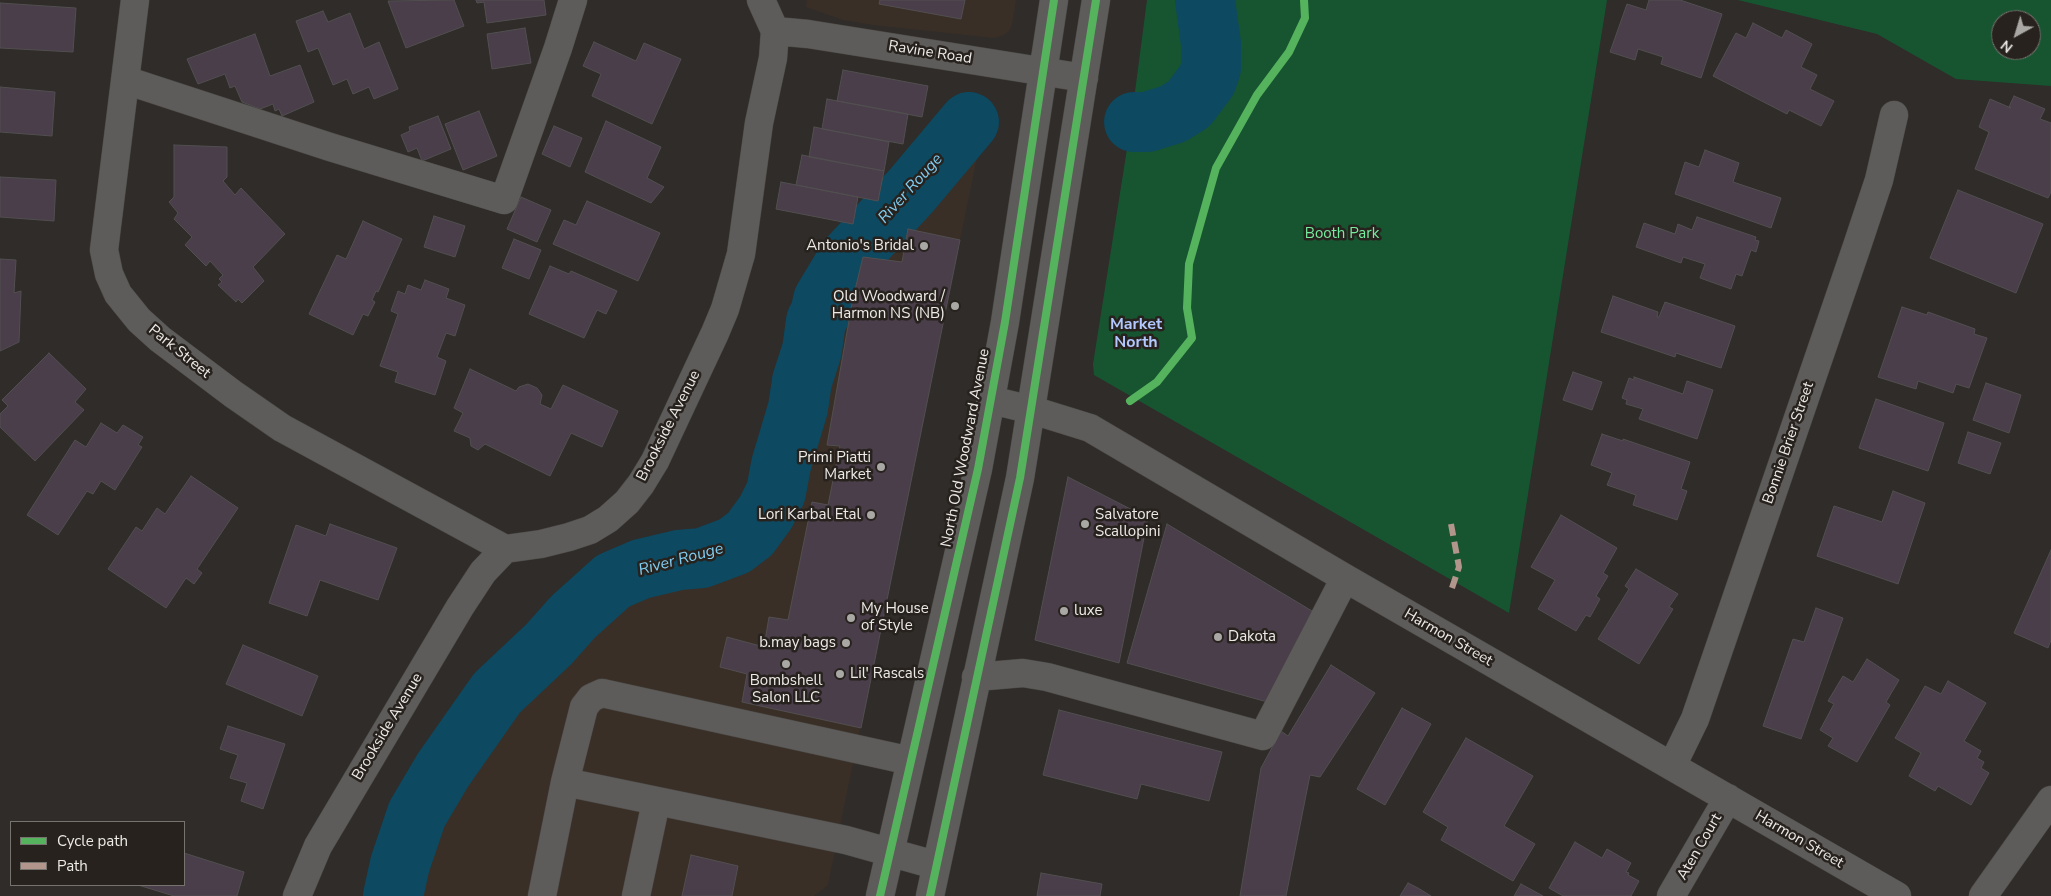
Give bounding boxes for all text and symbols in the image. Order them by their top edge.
north arrow [1991,10,2041,60]
text: N [1997,36,2017,57]
street label: Ravine Road [887,38,973,68]
water label: River Rouge [875,150,947,228]
park label: Booth Park [1305,225,1379,243]
place label: Antonio's Bridal [806,237,914,255]
marker: Antonio's Bridal [918,240,930,252]
place label: Old Woodward / Harmon NS (NB) [832,288,945,323]
marker: Old Woodward / Harmon NS (NB) [949,300,961,312]
district label: Market North [1110,315,1162,353]
street label: Park Street [144,321,214,383]
street label: North Old Woodward Avenue [938,347,994,549]
street label: Brookside Avenue [633,368,705,484]
street label: Bonnie Brier Street [1760,380,1818,506]
place label: Primi Piatti Market [798,449,871,484]
marker: Primi Piatti Market [875,461,887,473]
place label: Lori Karbal Etal [758,506,861,524]
place label: Salvatore Scallopini [1095,506,1160,541]
marker: Lori Karbal Etal [865,509,877,521]
marker: Salvatore Scallopini [1079,518,1091,530]
water label: River Rouge [636,539,726,581]
place label: My House of Style [861,600,929,635]
place label: luxe [1074,602,1103,620]
marker: luxe [1058,605,1070,617]
street label: Harmon Street [1401,605,1495,671]
marker: My House of Style [845,612,857,624]
place label: Dakota [1228,628,1276,646]
marker: Dakota [1212,631,1224,643]
place label: b.may bags [759,634,836,652]
marker: b.may bags [840,637,852,649]
marker: Bombshell Salon LLC [780,658,792,670]
place label: Lil' Rascals [850,665,924,683]
marker: Lil' Rascals [834,668,846,680]
street label: Brookside Avenue [349,670,427,784]
place label: Bombshell Salon LLC [750,672,822,707]
street label: Harmon Street [1752,807,1846,873]
street label: Aten Court [1674,811,1726,883]
legend [10,821,185,886]
text: Cycle path [57,831,128,851]
text: Path [57,856,88,876]

